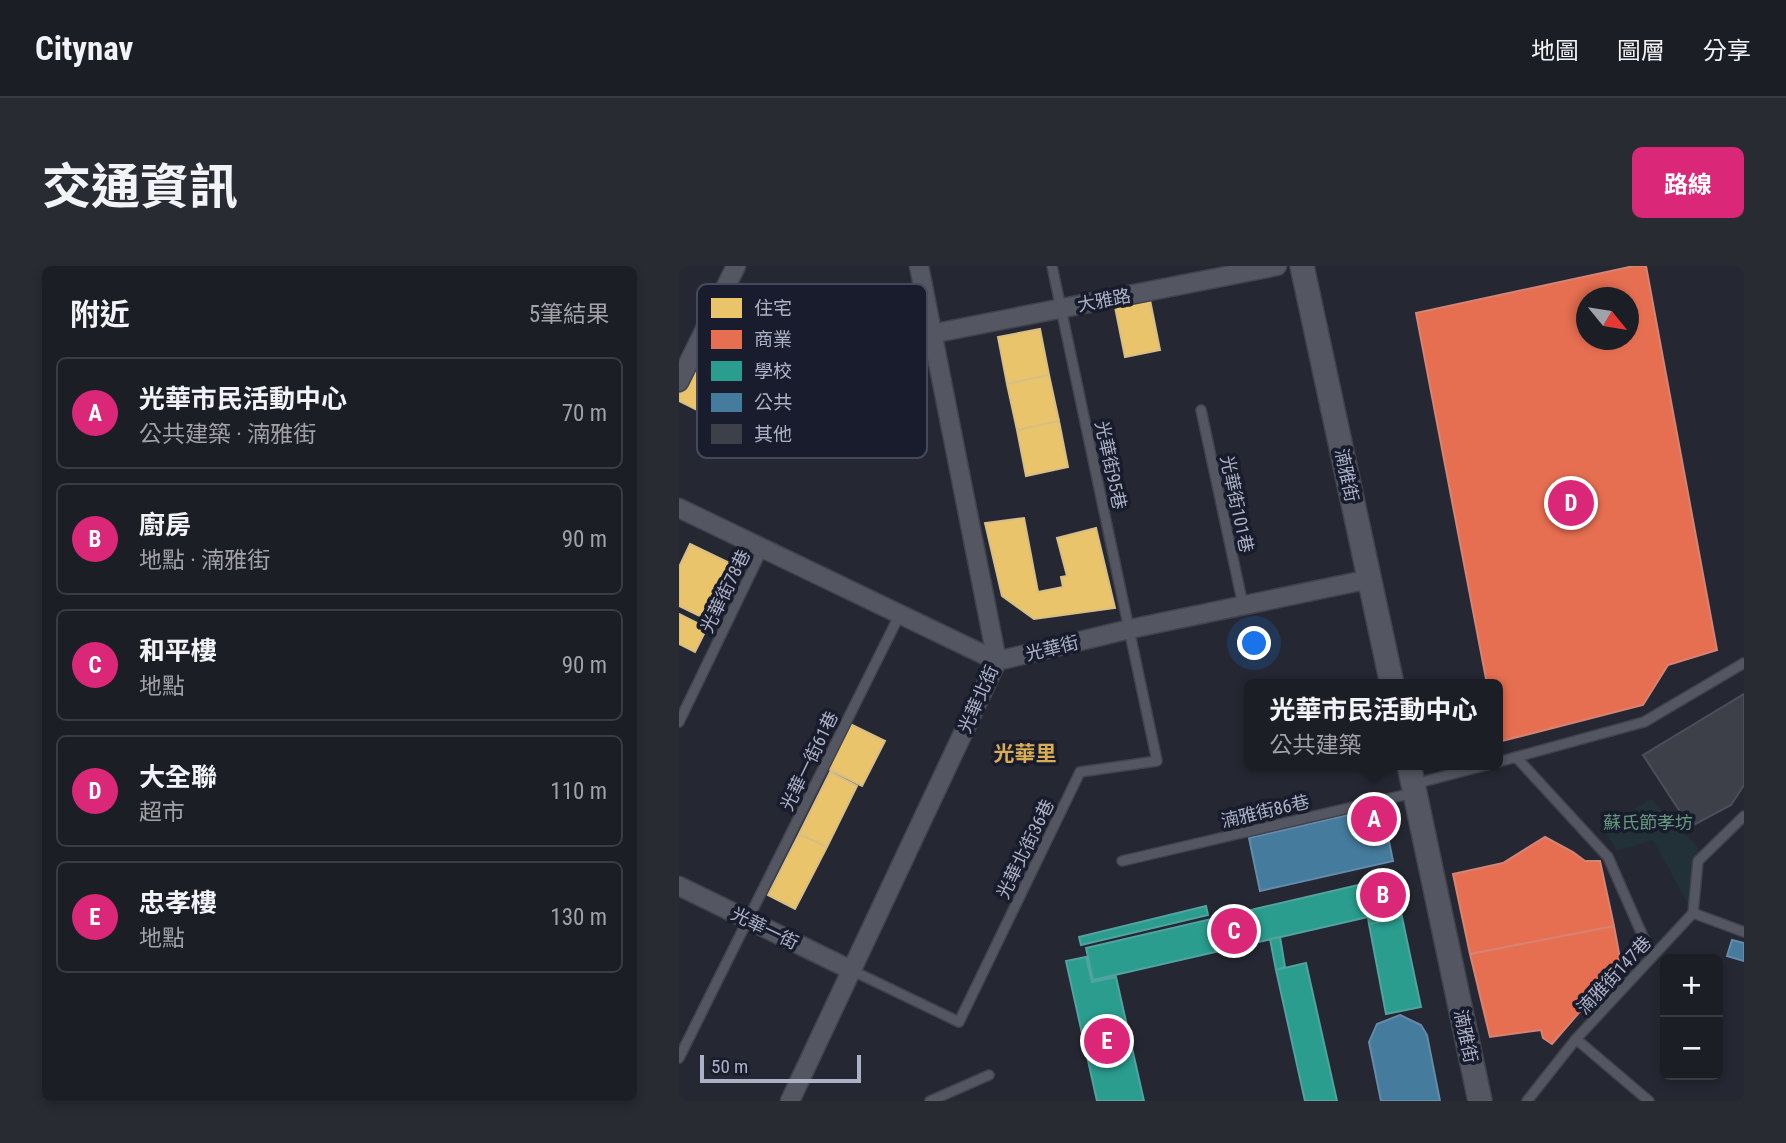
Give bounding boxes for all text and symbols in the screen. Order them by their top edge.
text: Citynav [35,29,133,68]
text: 地圖 [1531,37,1579,65]
text: 圖層 [1617,37,1665,65]
text: 分享 [1703,37,1751,65]
button: 路線 [1632,147,1744,218]
text: 交通資訊 [42,159,238,216]
legend [697,284,927,458]
street label: 大雅路 [1075,285,1133,315]
north arrow [1576,287,1639,350]
text: 附近 [70,297,130,332]
text: 住宅 [754,297,792,320]
text: 5筆結果 [529,301,609,328]
text: 商業 [754,328,792,351]
text: 學校 [754,360,792,383]
text: 光華市民活動中心 [139,384,347,414]
text: 公共 [754,391,792,414]
text: A [88,400,102,427]
text: 70 m [562,400,607,427]
street label: 光華街95巷 [1091,419,1131,511]
text: 公共建築 · 湳雅街 [139,421,316,448]
text: 其他 [754,423,792,446]
street label: 湳雅街 [1331,446,1363,504]
street label: 光華街101巷 [1216,454,1258,554]
pin: D [1548,477,1594,529]
text: 廚房 [139,510,191,540]
text: B [89,526,101,553]
text: 90 m [562,526,607,553]
street label: 光華街78巷 [696,546,754,636]
text: 地點 · 湳雅街 [139,547,270,574]
your location [1237,626,1271,660]
street label: 光華街 [1023,631,1081,665]
text: 和平樓 [139,636,217,666]
text: C [88,652,102,679]
text: 90 m [562,652,607,679]
street label: 光華北街 [954,662,1002,736]
text: 地點 [139,673,185,700]
popup [1244,679,1503,770]
text: 光華市民活動中心 [1269,695,1478,725]
street label: 光華一街61巷 [776,708,842,814]
text: 公共建築 [1269,732,1361,759]
district label: 光華里 [994,742,1057,766]
text: 大全聯 [139,762,217,792]
text: D [89,778,102,805]
text: 110 m [550,778,607,805]
street label: 湳雅街86巷 [1219,791,1311,831]
pin: A [1351,793,1397,845]
street label: 光華北街36巷 [992,796,1058,902]
text: 超市 [139,799,185,826]
park label: 蘇氏節孝坊 [1603,812,1693,833]
pin: B [1360,869,1406,921]
text: 忠孝樓 [139,888,217,918]
street label: 光華一街 [728,903,802,953]
text: E [89,904,101,931]
text: 130 m [550,904,607,931]
pin: C [1211,905,1257,957]
text: 地點 [139,925,185,952]
street label: 湳雅街147巷 [1573,932,1655,1018]
map controls [1660,954,1723,1080]
button: + [1660,954,1723,1017]
street label: 湳雅街 [1450,1007,1482,1065]
pin: E [1084,1015,1130,1067]
button: − [1660,1017,1723,1080]
scale bar [700,1052,861,1084]
text: 50 m [711,1055,748,1078]

